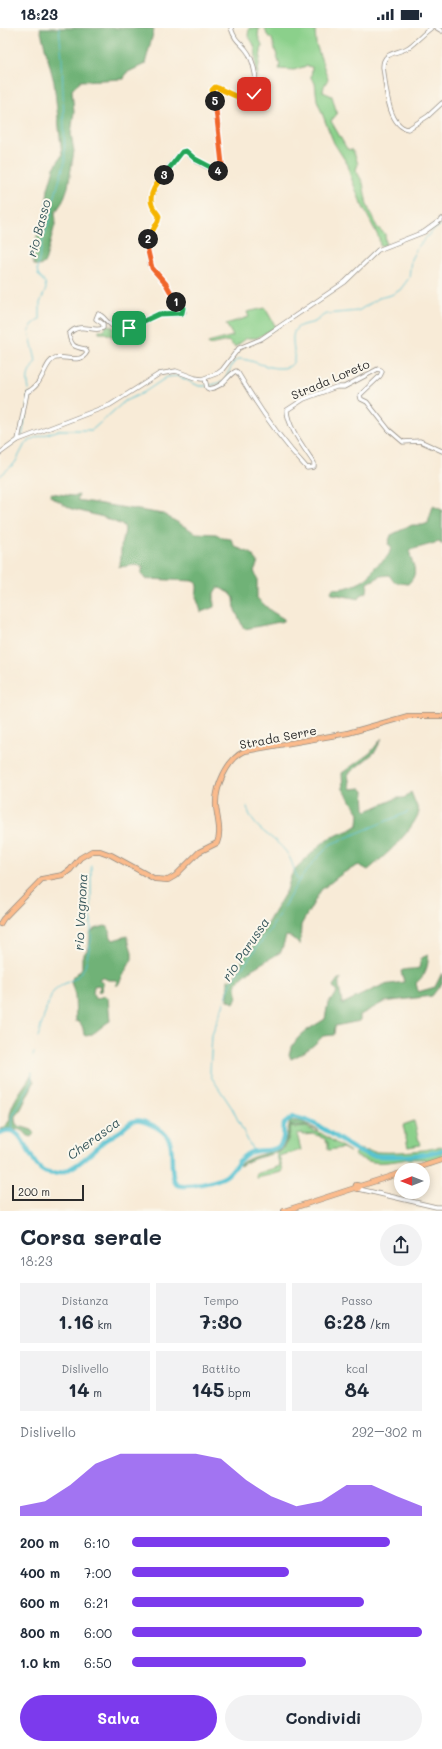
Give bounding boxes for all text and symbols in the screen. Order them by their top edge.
text: 18:23 [20,4,58,24]
pin [237,77,271,111]
icon: check [243,83,265,105]
pin: 5 [205,91,225,111]
text: 5 [212,93,218,108]
pin: 4 [208,161,228,181]
text: 4 [215,163,221,178]
pin: 3 [154,165,174,185]
text: 3 [161,167,167,182]
water label: rio Basso [22,197,54,259]
pin: 2 [138,229,158,249]
text: 2 [145,231,151,246]
pin: 1 [166,292,186,312]
text: 1 [174,294,178,309]
pin [112,311,146,345]
icon: arrive [118,317,140,339]
street label: Strada Loreto [288,355,372,403]
street label: Strada Serre [238,722,318,752]
water label: rio Vagnona [69,873,91,951]
water label: rio Parussa [218,914,272,984]
water label: Cherasca [63,1113,123,1163]
north arrow [394,1163,430,1199]
map controls [394,1163,430,1199]
scale bar [12,1183,84,1202]
text: 200 m [18,1184,50,1199]
text: Corsa serale [20,1222,162,1251]
button: share [380,1224,422,1266]
text: 18:23 [20,1252,53,1269]
text: Distanza [61,1293,109,1308]
text: Tempo [203,1293,239,1308]
text: Passo [342,1293,372,1308]
text: 1.16 [58,1308,94,1334]
text: 7:30 [200,1308,242,1334]
text: 6:28 [324,1308,366,1334]
text: km [94,1317,112,1332]
text: /km [366,1317,390,1332]
text: Dislivello [61,1361,109,1376]
text: Battito [202,1361,240,1376]
text: kcal [346,1361,368,1376]
text: 14 [68,1376,90,1402]
text: 145 [191,1376,225,1402]
text: 84 [344,1376,370,1402]
text: m [90,1385,102,1400]
text: bpm [225,1385,251,1400]
text: Dislivello [20,1423,76,1440]
text: 292–302 m [352,1423,422,1440]
text: 200 m [20,1534,59,1551]
text: 6:10 [84,1534,110,1551]
text: 400 m [20,1564,60,1581]
text: 7:00 [84,1564,111,1581]
text: 600 m [20,1594,60,1611]
text: 6:21 [84,1594,109,1611]
text: 800 m [20,1624,60,1641]
text: 6:00 [84,1624,112,1641]
text: 1.0 km [20,1654,60,1671]
text: 6:50 [84,1654,111,1671]
button: Salva [20,1695,217,1741]
button: Condividi [225,1695,422,1741]

